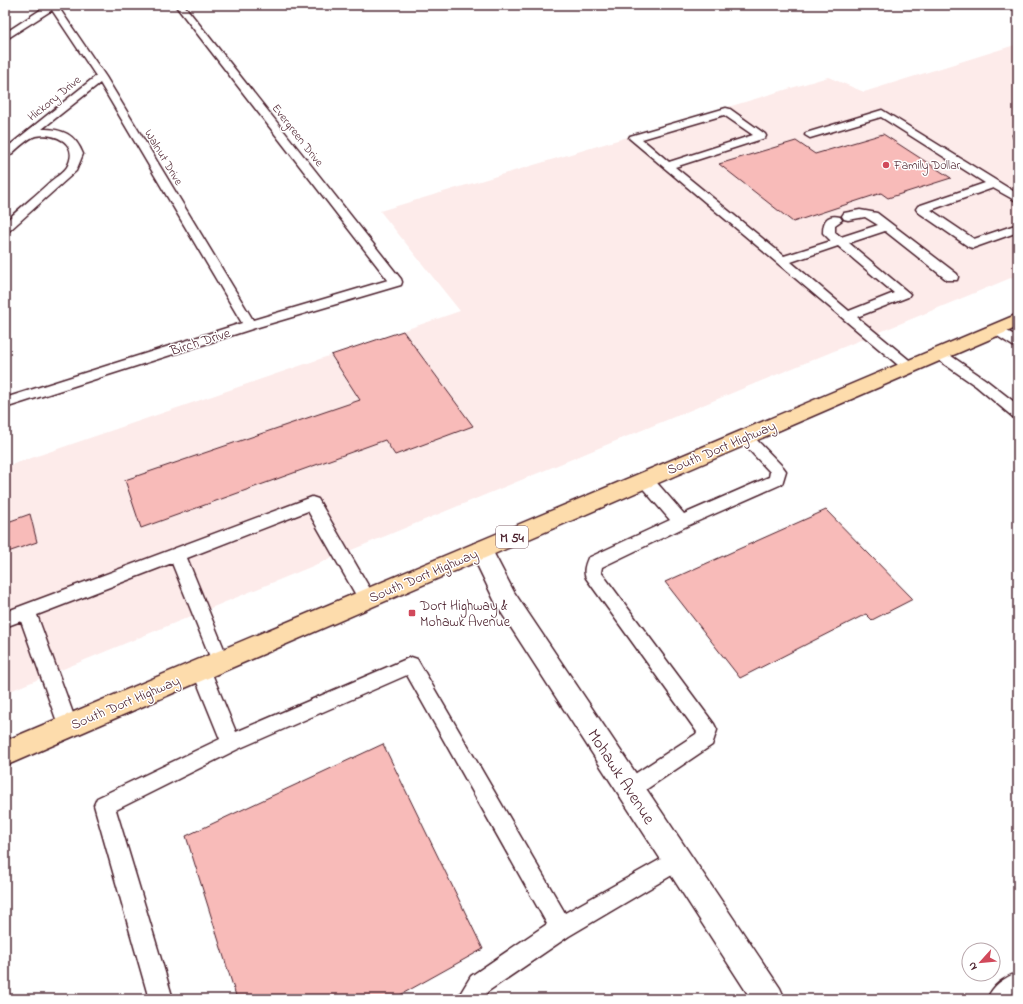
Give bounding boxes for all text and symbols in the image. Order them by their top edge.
street label: Hickory Drive [24,71,86,127]
street label: Evergreen Drive [266,100,328,172]
street label: Walnut Drive [139,126,187,190]
place label: Family Dollar [893,157,961,176]
marker: Family Dollar [881,160,891,170]
street label: Birch Drive [167,323,234,362]
street label: South Dort Highway [664,416,780,482]
road number: M 54 [496,526,528,548]
street label: South Dort Highway [366,544,482,610]
place label: Dort Highway & Mohawk Avenue [419,596,511,633]
marker: Dort Highway & Mohawk Avenue [407,608,417,618]
street label: South Dort Highway [68,671,184,737]
street label: Mohawk Avenue [581,724,661,830]
north arrow [961,942,1001,982]
text: N [964,959,982,973]

